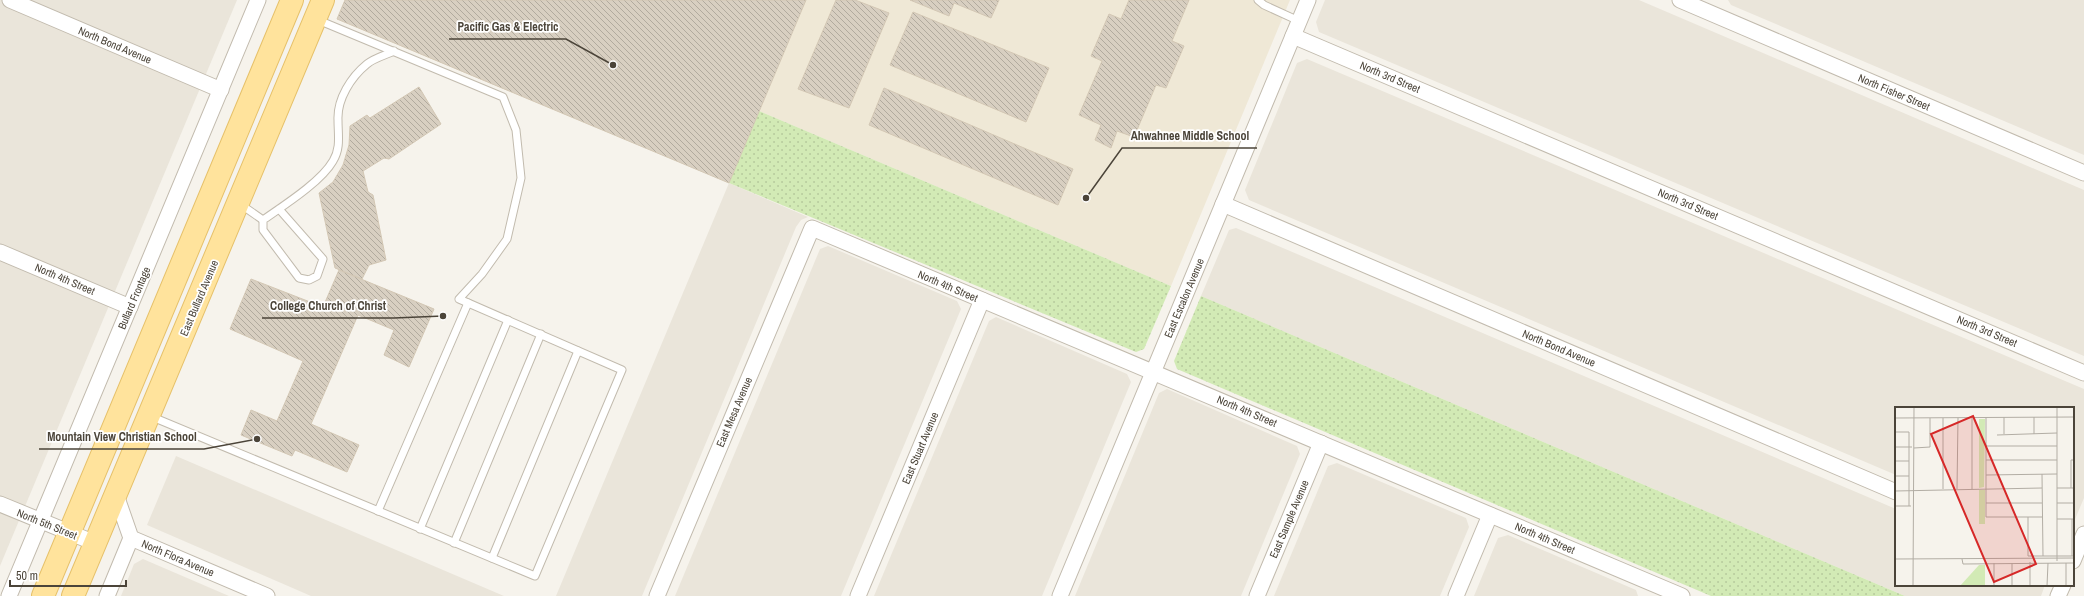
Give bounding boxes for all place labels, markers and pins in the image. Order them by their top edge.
callout: Pacific Gas & Electric [449,15,566,39]
callout: Ahwahnee Middle School [1122,124,1257,148]
callout: College Church of Christ [262,294,394,318]
callout: Mountain View Christian School [39,425,204,449]

